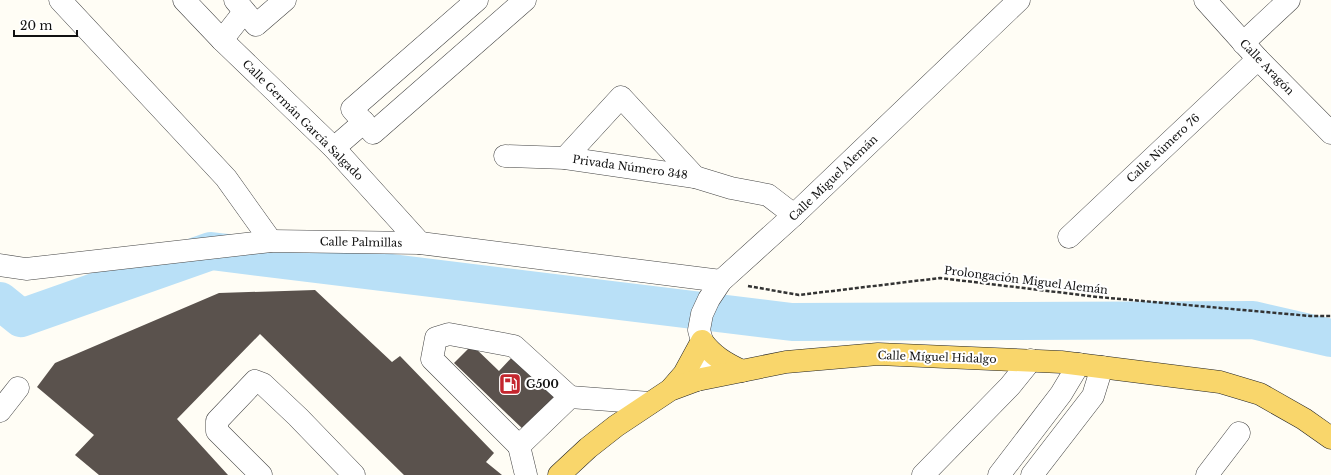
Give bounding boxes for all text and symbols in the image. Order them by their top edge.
scale bar [14,12,77,38]
text: 20 m [20,18,52,33]
street label: Calle Aragón [1237,36,1297,98]
street label: Calle Germán García Salgado [240,57,366,183]
street label: Calle Número 76 [1124,111,1202,185]
street label: Calle Miguel Alemán [786,132,880,224]
street label: Privada Número 348 [571,152,689,182]
street label: Calle Palmillas [320,234,402,250]
street label: Prolongación Miguel Alemán [943,263,1109,297]
street label: Calle Míguel Hidalgo [877,348,997,366]
fuel station icon: G500 [497,371,523,397]
place label: G500 [526,377,559,391]

